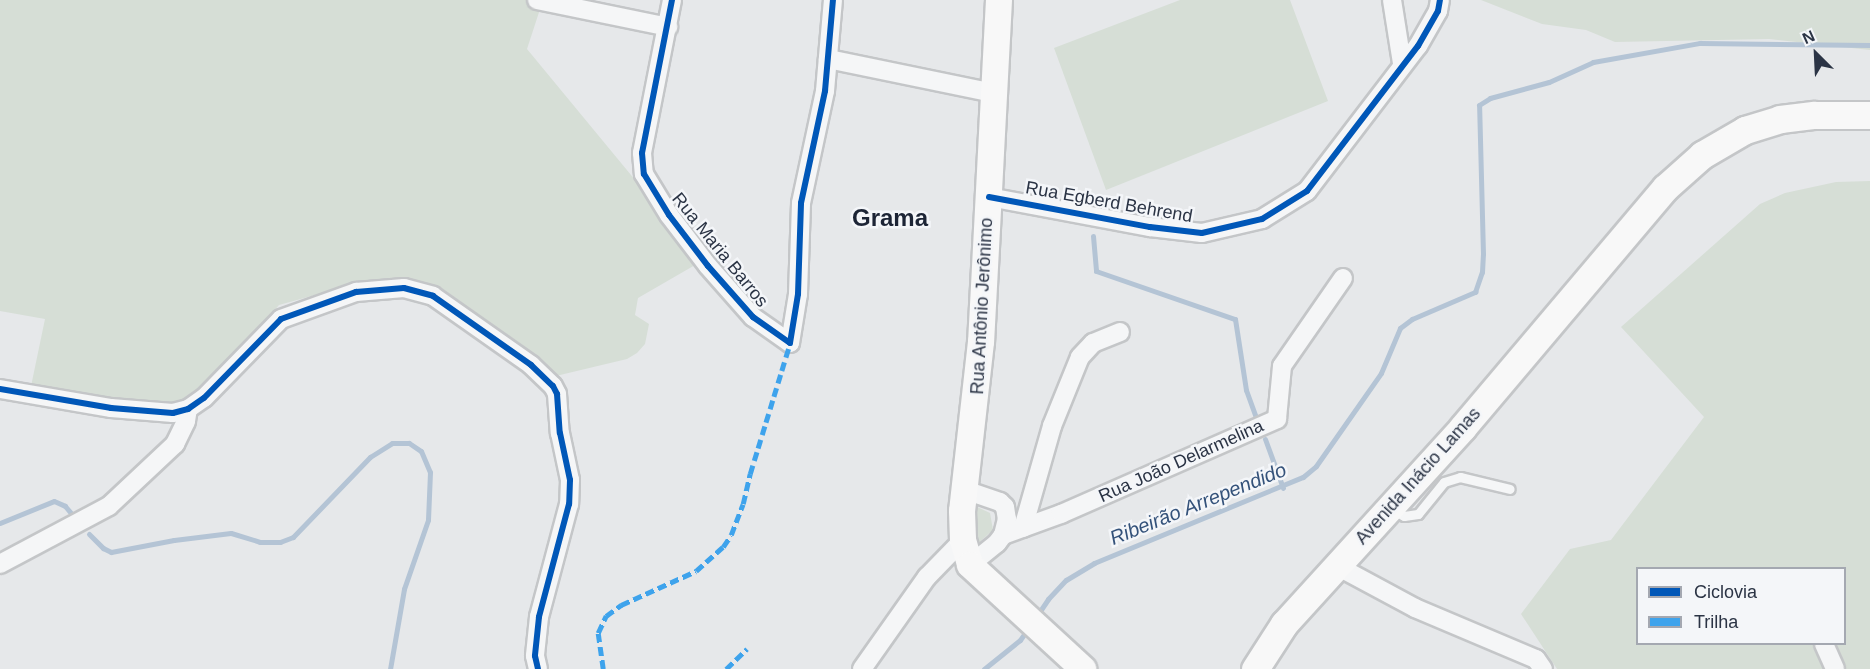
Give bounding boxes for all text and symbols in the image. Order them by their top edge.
north arrow [1786,24,1846,84]
text: N [1800,27,1817,47]
street label: Rua Egberd Behrend [1024,177,1194,227]
street label: Rua Maria Barros [667,188,773,312]
district label: Grama [852,204,928,232]
street label: Rua Antônio Jerônimo [967,217,997,395]
street label: Avenida Inácio Lamas [1351,403,1485,549]
street label: Rua João Delarmelina [1095,415,1267,507]
water label: Ribeirão Arrependido [1106,457,1290,551]
legend [1636,567,1846,645]
text: Ciclovia [1694,582,1757,602]
text: Trilha [1694,612,1738,632]

